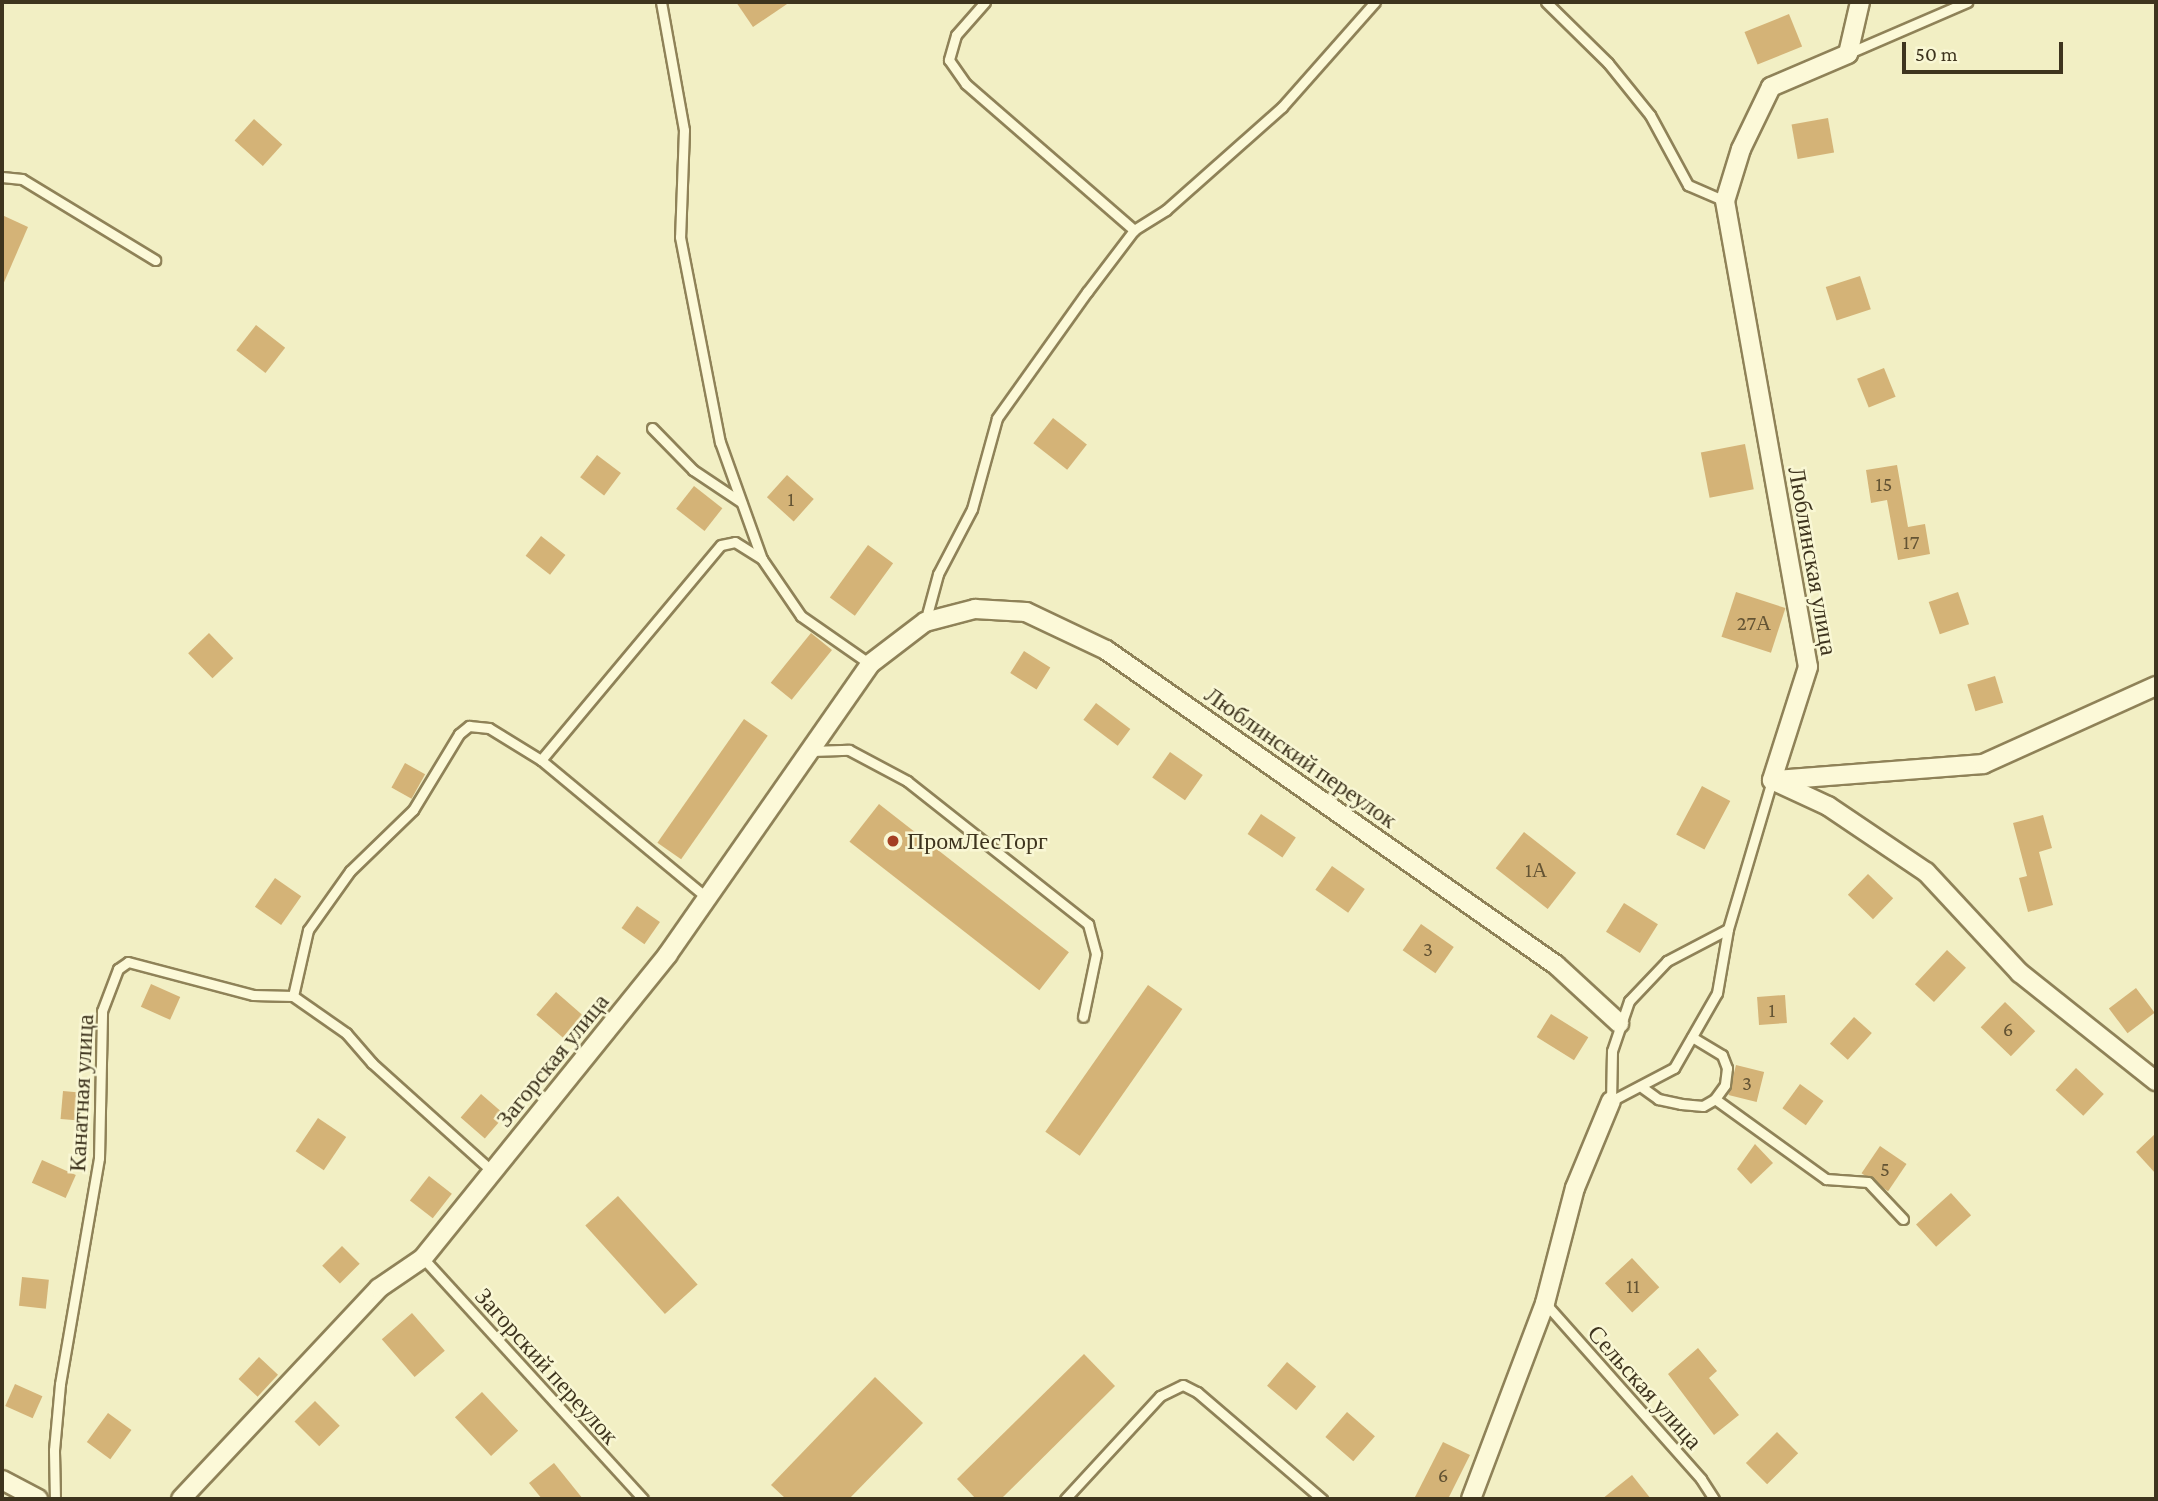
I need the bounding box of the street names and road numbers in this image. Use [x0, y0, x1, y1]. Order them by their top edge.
street label: Люблинская улица [1782, 465, 1844, 657]
street label: Люблинский переулок [1199, 680, 1403, 834]
street label: Загорская улица [489, 987, 615, 1133]
street label: Канатная улица [62, 1013, 100, 1173]
street label: Загорский переулок [469, 1282, 625, 1450]
street label: Сельская улица [1582, 1319, 1708, 1455]

